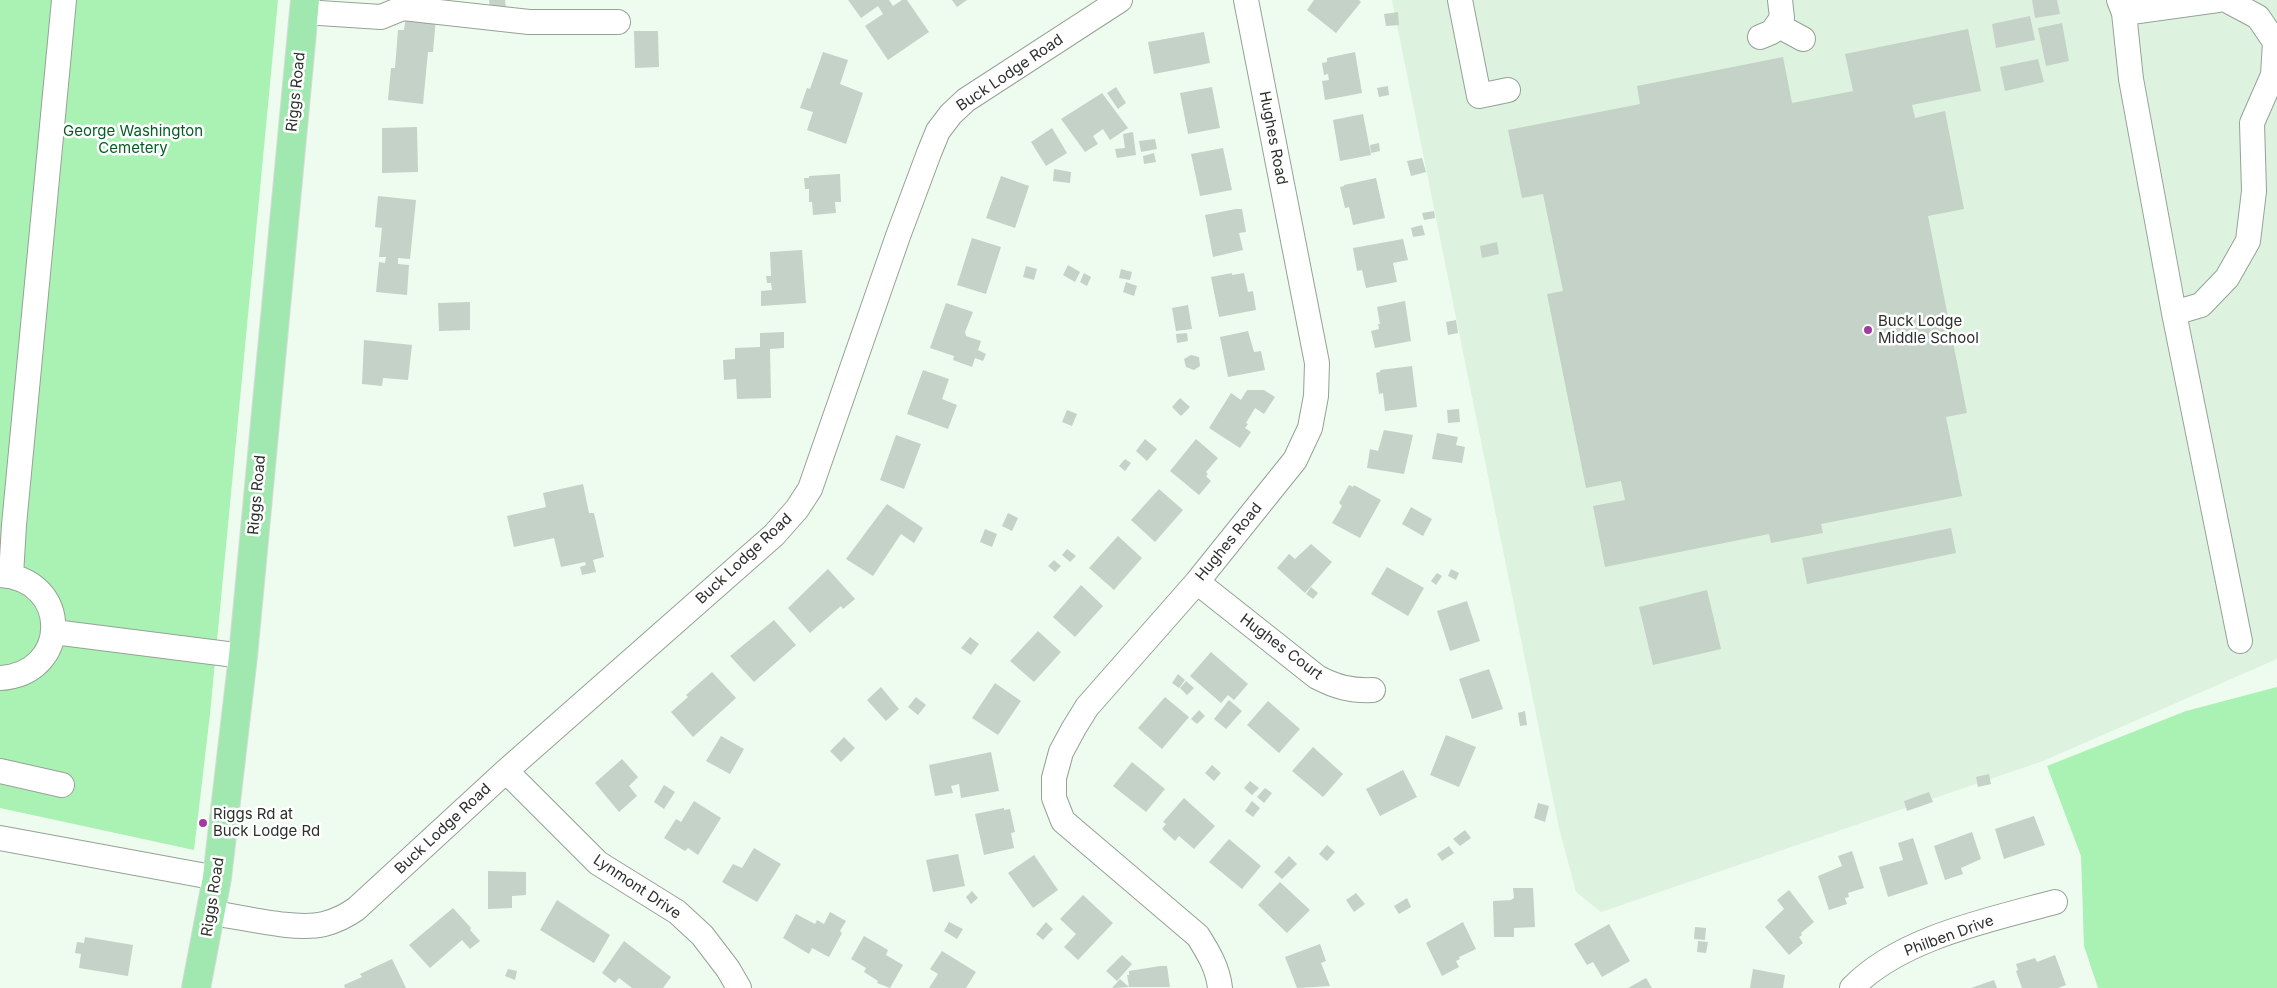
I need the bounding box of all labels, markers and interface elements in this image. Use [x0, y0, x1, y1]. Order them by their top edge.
street label: Buck Lodge Road [953, 31, 1067, 115]
street label: Riggs Road [283, 51, 309, 133]
street label: Hughes Road [1255, 90, 1291, 186]
park label: George Washington Cemetery [63, 122, 203, 157]
place label: Buck Lodge Middle School [1878, 312, 1979, 347]
marker: Buck Lodge Middle School [1862, 324, 1874, 336]
street label: Riggs Road [245, 454, 269, 536]
street label: Hughes Road [1192, 499, 1266, 585]
street label: Buck Lodge Road [692, 510, 796, 608]
street label: Hughes Court [1236, 610, 1326, 684]
street label: Buck Lodge Road [391, 780, 495, 878]
place label: Riggs Rd at Buck Lodge Rd [213, 805, 320, 840]
marker: Riggs Rd at Buck Lodge Rd [197, 817, 209, 829]
street label: Lynmont Drive [590, 851, 684, 923]
street label: Riggs Road [198, 856, 228, 938]
street label: Philben Drive [1902, 911, 1996, 961]

